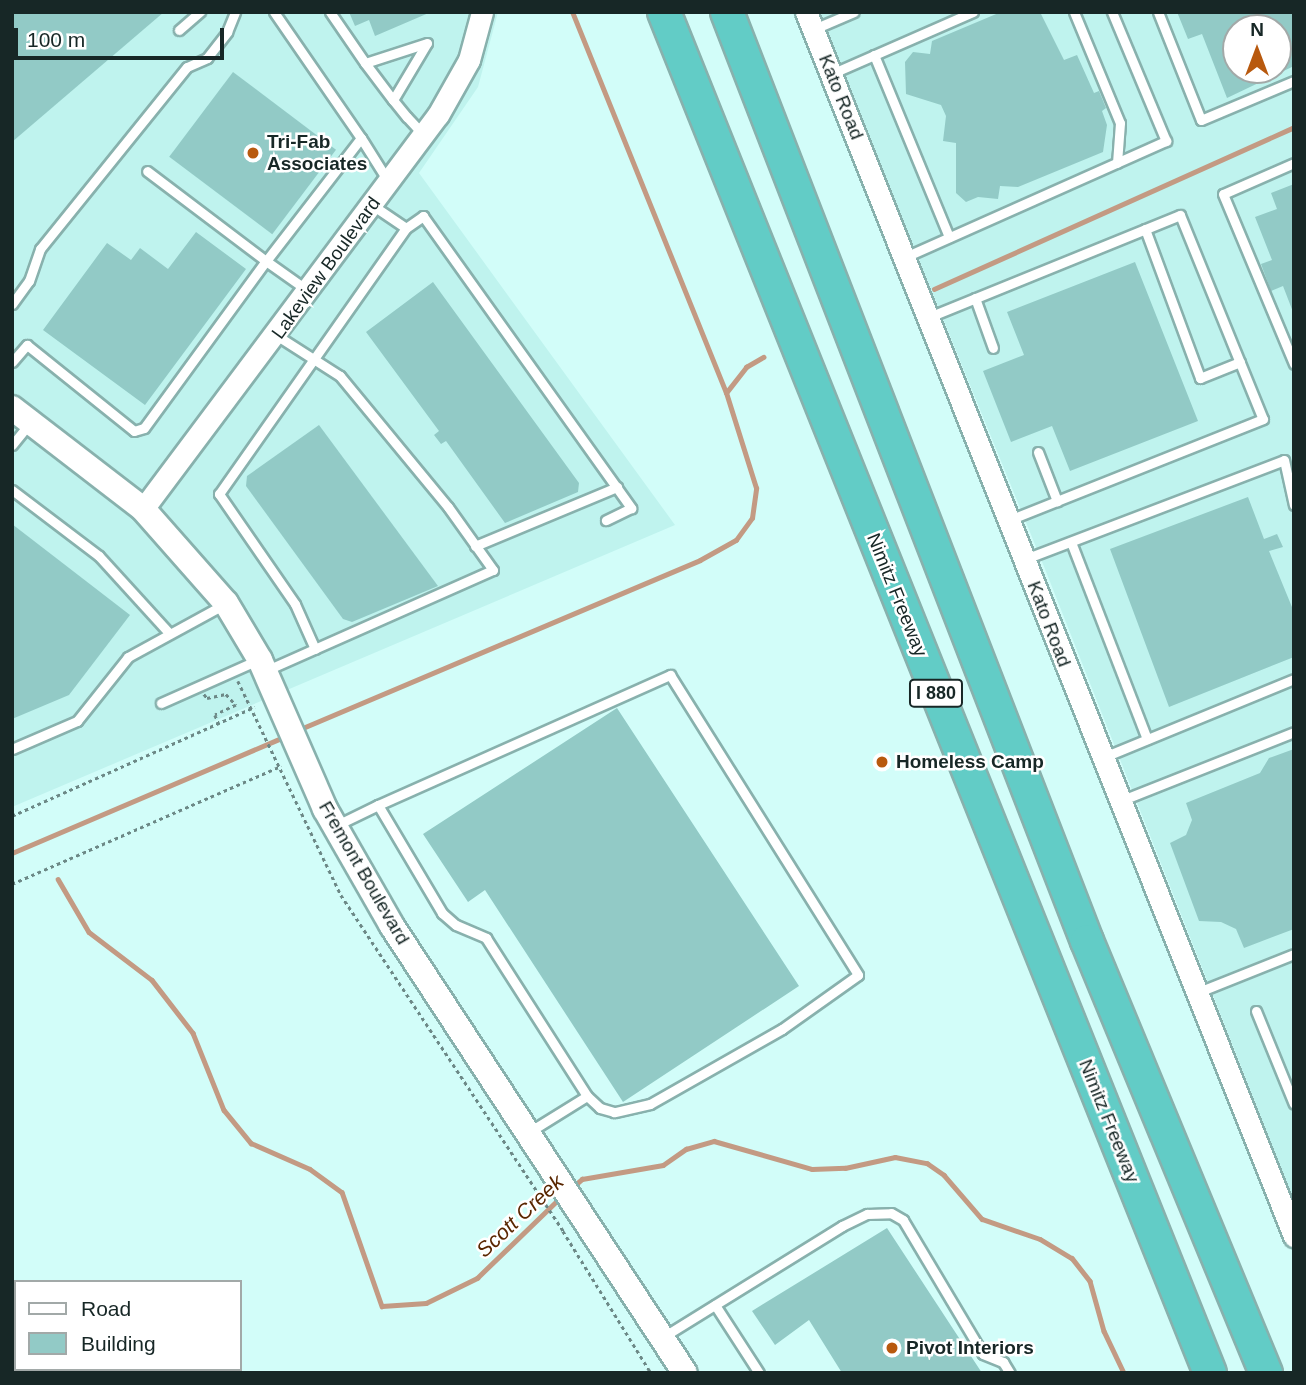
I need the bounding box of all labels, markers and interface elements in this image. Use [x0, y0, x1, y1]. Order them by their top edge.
scale bar [18, 14, 228, 58]
north arrow [1222, 14, 1292, 84]
text: N [1250, 19, 1264, 40]
text: 100 m [27, 28, 85, 51]
street label: Kato Road [814, 51, 868, 143]
place label: Tri-Fab Associates [267, 131, 367, 175]
marker: Tri-Fab Associates [245, 145, 261, 161]
street label: Lakeview Boulevard [267, 193, 385, 343]
street label: Nimitz Freeway [862, 530, 932, 660]
street label: Kato Road [1022, 578, 1076, 670]
road number: I 880 [908, 678, 964, 708]
place label: Homeless Camp [896, 751, 1044, 773]
marker: Homeless Camp [874, 754, 890, 770]
street label: Fremont Boulevard [314, 797, 414, 949]
street label: Nimitz Freeway [1074, 1056, 1144, 1186]
water label: Scott Creek [471, 1169, 569, 1263]
legend [14, 1280, 242, 1371]
text: Road [81, 1297, 131, 1320]
text: Building [81, 1332, 156, 1355]
place label: Pivot Interiors [906, 1337, 1034, 1359]
marker: Pivot Interiors [884, 1340, 900, 1356]

